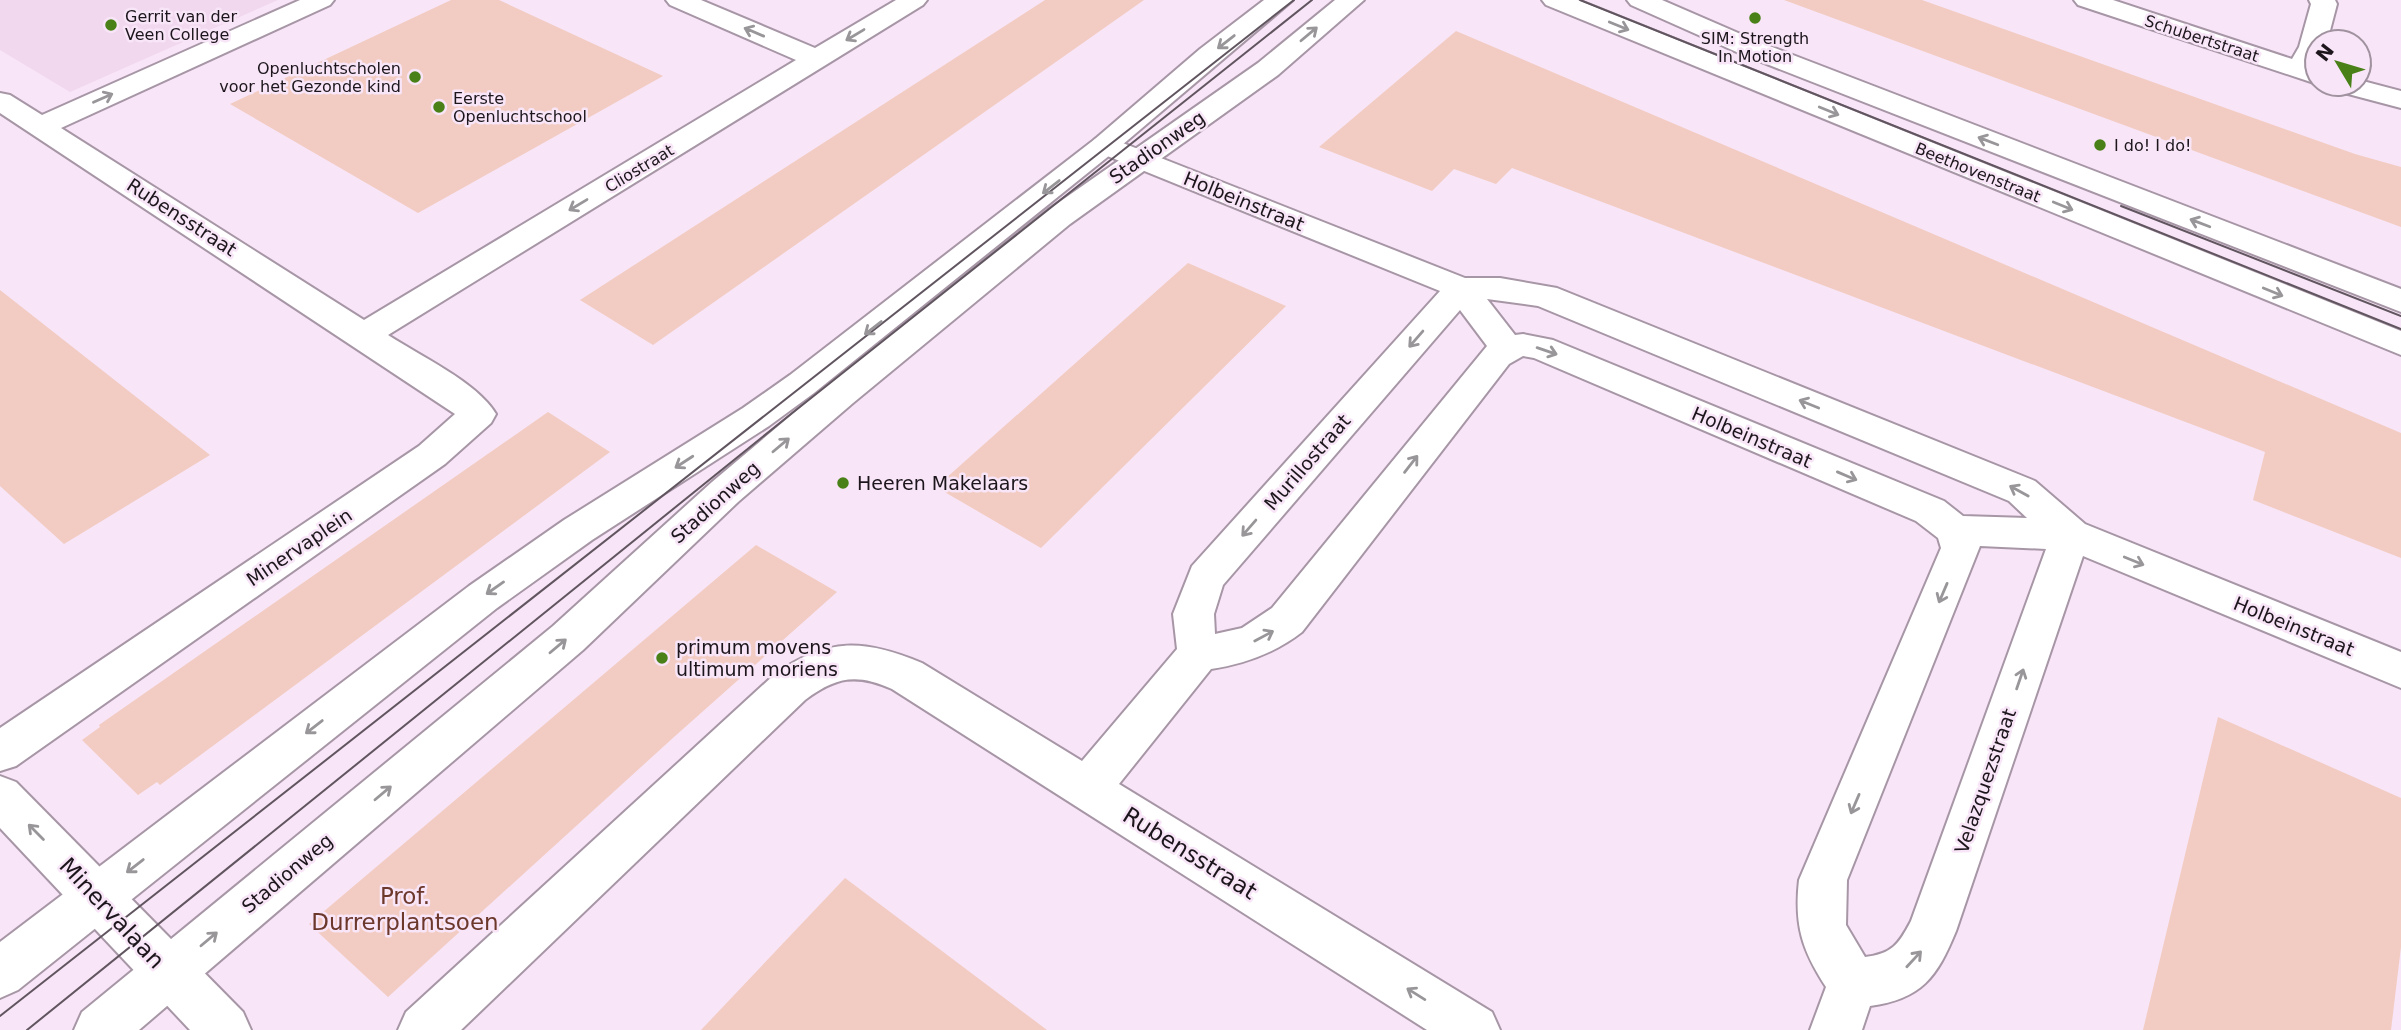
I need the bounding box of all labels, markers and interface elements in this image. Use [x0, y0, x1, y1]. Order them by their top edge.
place label: Gerrit van der Veen College [125, 7, 237, 44]
marker: SIM: Strength In Motion [1747, 10, 1763, 26]
street label: Schubertstraat [2142, 11, 2261, 66]
marker: Gerrit van der Veen College [103, 17, 119, 33]
one-way arrow [1607, 20, 1629, 33]
one-way arrow [744, 25, 765, 38]
one-way arrow [1300, 26, 1318, 42]
north arrow [2303, 28, 2373, 98]
one-way arrow [846, 29, 866, 43]
place label: SIM: Strength In Motion [1701, 29, 1809, 66]
one-way arrow [1218, 34, 1236, 49]
text: N [2311, 39, 2338, 66]
place label: Openluchtscholen voor het Gezonde kind [219, 59, 401, 96]
marker: Openluchtscholen voor het Gezonde kind [407, 69, 423, 85]
place label: Eerste Openluchtschool [453, 89, 587, 126]
one-way arrow [92, 91, 113, 104]
marker: Eerste Openluchtschool [431, 99, 447, 115]
street label: Stadionweg [1105, 106, 1209, 188]
one-way arrow [1818, 106, 1840, 119]
one-way arrow [1978, 133, 2000, 146]
place label: I do! I do! [2114, 136, 2191, 155]
marker: I do! I do! [2092, 137, 2108, 153]
street label: Beethovenstraat [1912, 139, 2043, 206]
street label: Cliostraat [601, 140, 677, 196]
street label: Holbeinstraat [1180, 167, 1308, 235]
street label: Rubensstraat [123, 173, 241, 261]
one-way arrow [1043, 180, 1061, 195]
one-way arrow [568, 198, 588, 212]
one-way arrow [2051, 201, 2073, 214]
one-way arrow [2190, 216, 2212, 229]
one-way arrow [2262, 286, 2284, 299]
one-way arrow [864, 320, 882, 336]
one-way arrow [1408, 330, 1424, 348]
one-way arrow [1535, 346, 1557, 358]
one-way arrow [1799, 396, 1820, 409]
street label: Holbeinstraat [1689, 402, 1815, 472]
street label: Murillostraat [1259, 410, 1355, 514]
one-way arrow [771, 437, 789, 453]
one-way arrow [675, 456, 695, 470]
one-way arrow [1403, 456, 1419, 474]
street label: Stadionweg [666, 457, 764, 547]
one-way arrow [1836, 471, 1857, 484]
place label: Heeren Makelaars [857, 472, 1028, 494]
marker: Heeren Makelaars [835, 475, 851, 491]
one-way arrow [2009, 484, 2030, 497]
street label: Minervaplein [242, 504, 356, 590]
one-way arrow [1241, 519, 1257, 537]
one-way arrow [2123, 555, 2144, 568]
one-way arrow [486, 581, 505, 595]
one-way arrow [1935, 582, 1948, 604]
street label: Holbeinstraat [2230, 592, 2358, 660]
one-way arrow [1253, 629, 1274, 643]
place label: primum movens ultimum moriens [676, 636, 838, 680]
one-way arrow [548, 639, 566, 654]
marker: primum movens ultimum moriens [654, 650, 670, 666]
one-way arrow [2015, 669, 2027, 691]
street label: Velazquezstraat [1950, 706, 2020, 856]
one-way arrow [306, 719, 324, 734]
one-way arrow [374, 785, 392, 801]
one-way arrow [1848, 792, 1861, 814]
street label: Rubensstraat [1118, 802, 1262, 904]
one-way arrow [28, 824, 45, 841]
street label: Stadionweg [237, 829, 337, 917]
street label: Minervalaan [54, 852, 170, 974]
one-way arrow [126, 859, 144, 874]
park label: Prof. Durrerplantsoen [311, 883, 499, 935]
one-way arrow [199, 931, 217, 947]
one-way arrow [1905, 951, 1922, 968]
one-way arrow [1407, 986, 1427, 1000]

